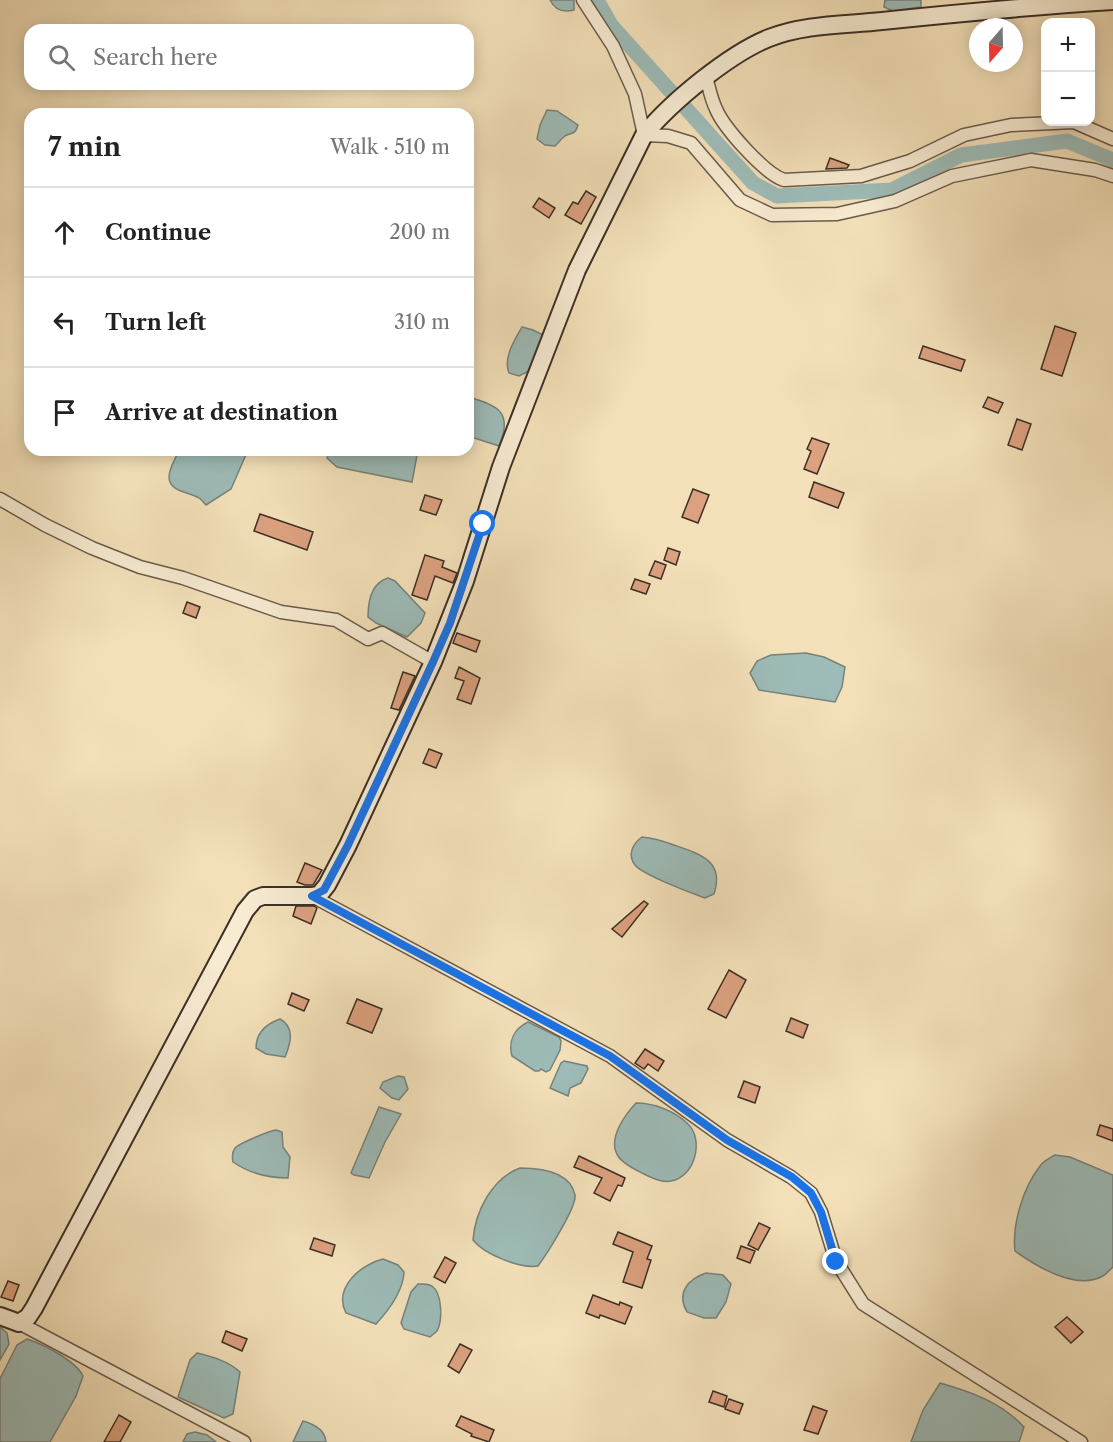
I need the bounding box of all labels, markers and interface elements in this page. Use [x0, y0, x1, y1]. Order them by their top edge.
north arrow [969, 18, 1023, 72]
map controls [1041, 18, 1095, 126]
button: + [1041, 18, 1095, 72]
search box [24, 24, 474, 90]
icon: search [45, 41, 78, 74]
text: Search here [93, 44, 218, 71]
button: − [1041, 72, 1095, 126]
text: 7 min [48, 131, 121, 163]
text: Walk · 510 m [330, 135, 450, 159]
icon: ahead [48, 216, 81, 249]
text: Continue [105, 219, 211, 246]
text: 200 m [389, 220, 450, 244]
icon: left [48, 306, 81, 339]
text: Turn left [105, 309, 206, 336]
text: 310 m [394, 310, 450, 334]
icon: arrive [48, 396, 81, 429]
text: Arrive at destination [105, 399, 338, 426]
route start [469, 510, 495, 536]
route end [822, 1248, 848, 1274]

